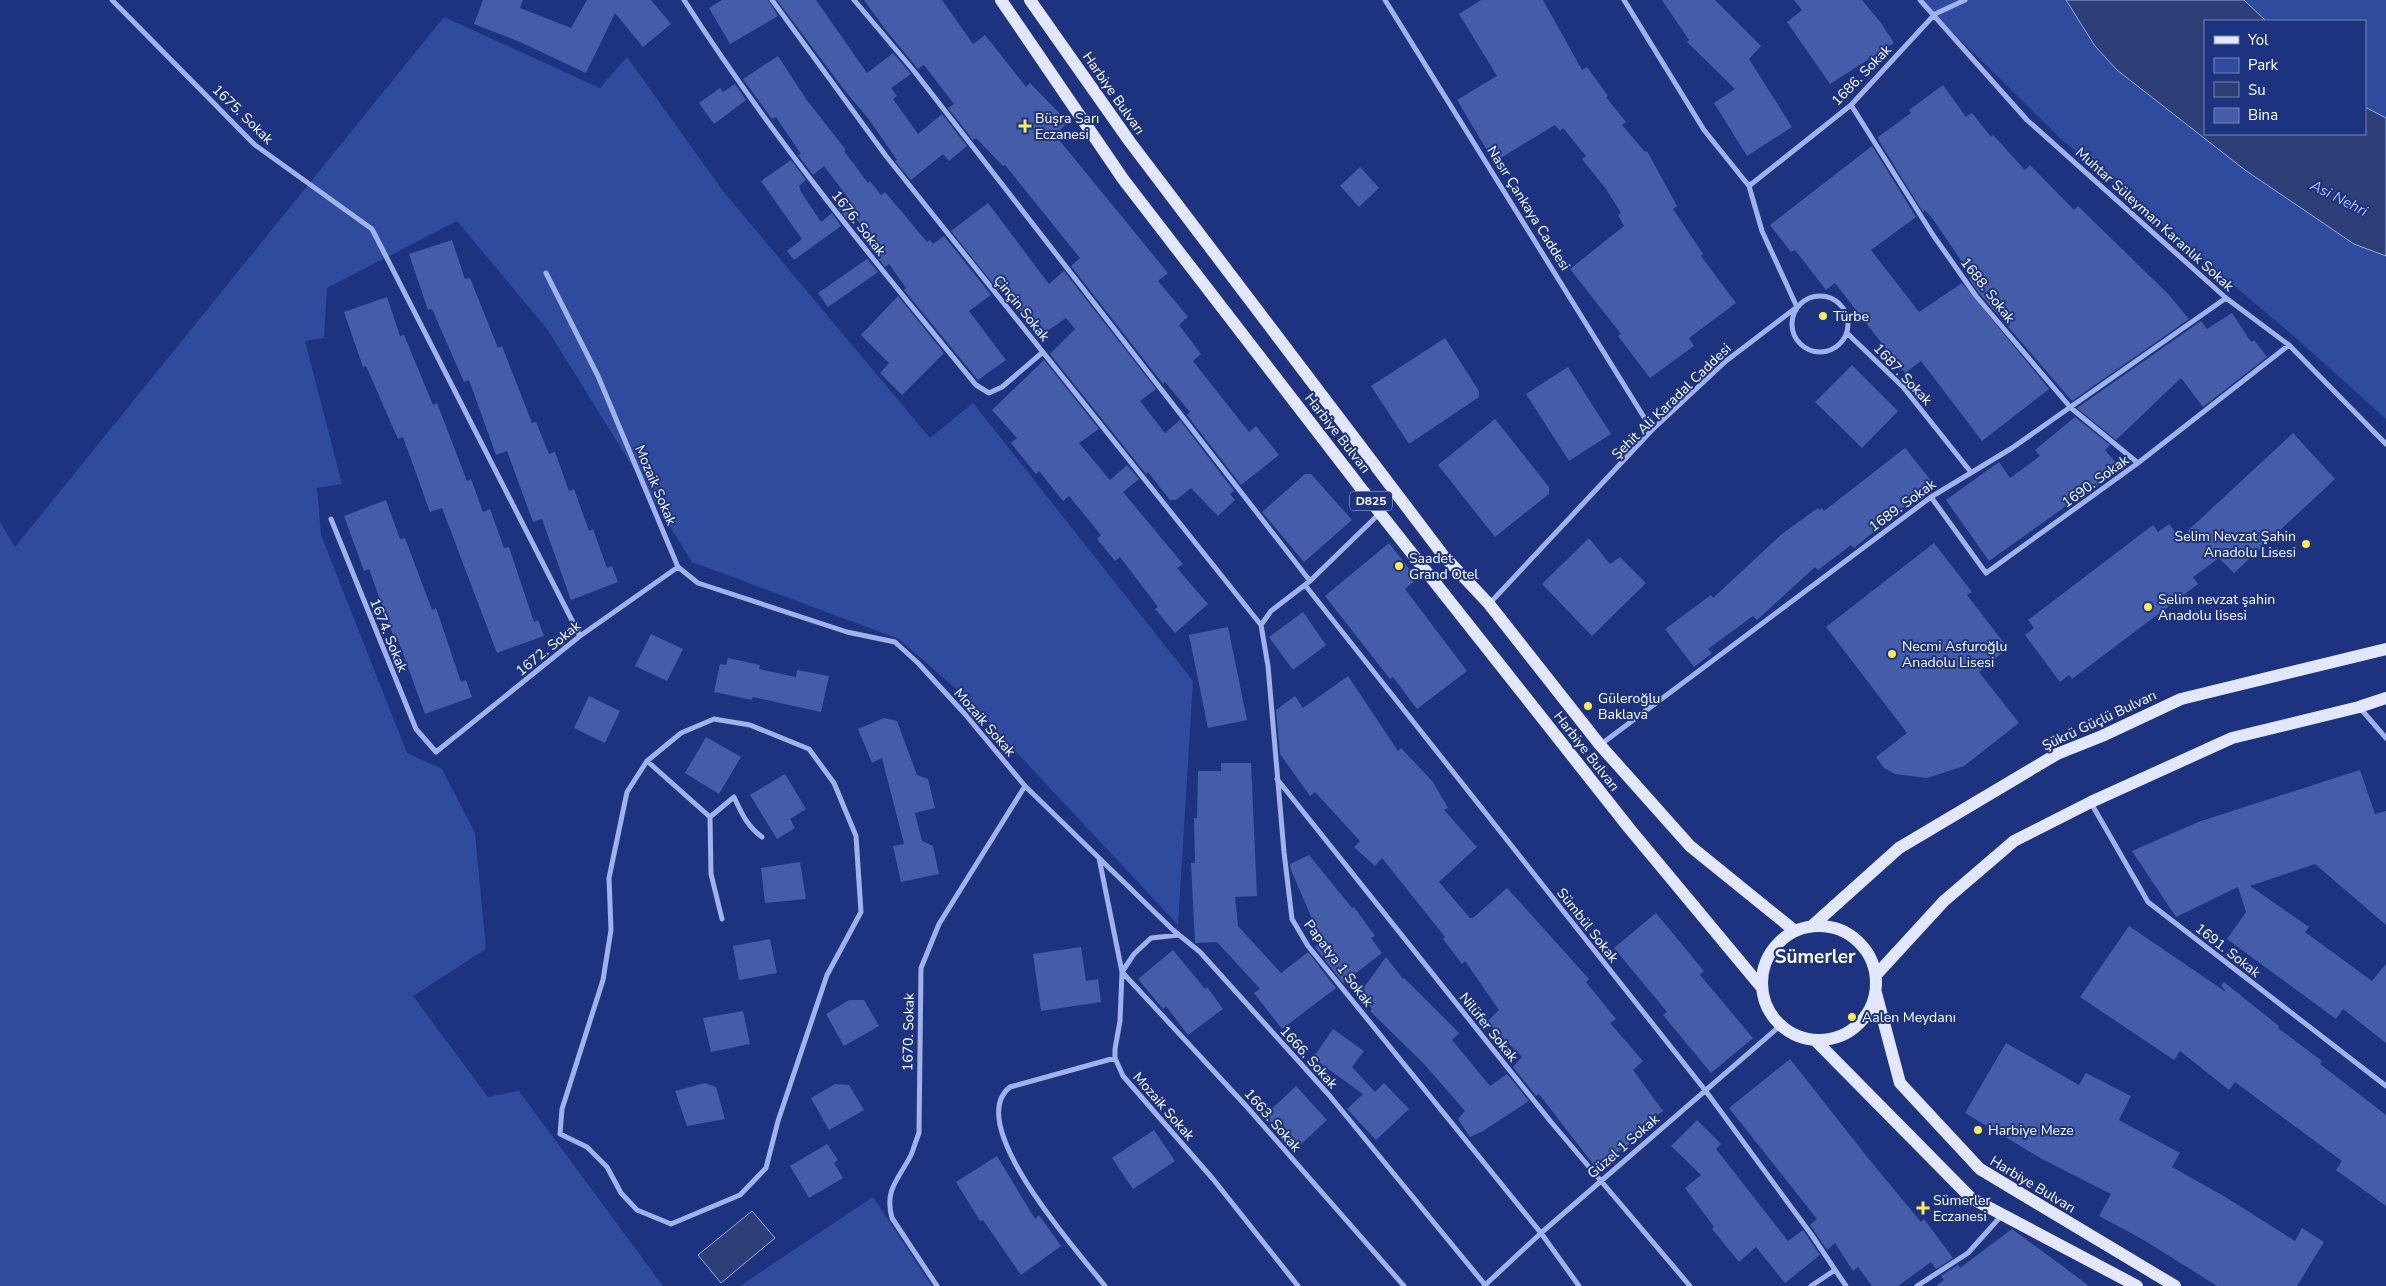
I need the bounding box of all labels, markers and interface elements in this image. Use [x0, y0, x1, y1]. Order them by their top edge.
legend [2204, 20, 2366, 135]
text: Yol [2247, 30, 2269, 50]
street label: 1686. Sokak [1827, 40, 1896, 110]
street label: Harbiye Bulvarı [1078, 48, 1149, 138]
text: Park [2248, 55, 2278, 75]
street label: 1675. Sokak [208, 80, 278, 149]
text: Su [2248, 80, 2266, 100]
text: Bina [2248, 105, 2278, 125]
place label: Büşra Sarı Eczanesi [1035, 109, 1099, 144]
marker: Büşra Sarı Eczanesi [1019, 120, 1031, 132]
street label: Nasır Çankaya Caddesi [1482, 142, 1575, 274]
street label: Muhtar Süleyman Karanlık Sokak [2071, 143, 2239, 296]
water label: Asi Nehri [2306, 175, 2372, 221]
street label: 1676. Sokak [827, 187, 891, 261]
street label: 1688. Sokak [1956, 254, 2020, 328]
street label: Çinçin Sokak [989, 271, 1055, 346]
place label: Türbe [1833, 307, 1869, 326]
marker: Türbe [1817, 310, 1829, 322]
street label: Şehit Ali Karadal Caddesi [1607, 339, 1735, 463]
street label: 1687. Sokak [1869, 339, 1937, 410]
street label: Harbiye Bulvarı [1300, 389, 1375, 477]
street label: Mozaik Sokak [630, 442, 681, 529]
street label: 1690. Sokak [2058, 450, 2133, 512]
street label: 1689. Sokak [1865, 474, 1940, 536]
road number: D825 [1350, 492, 1392, 511]
place label: Selim Nevzat Şahin Anadolu Lisesi [2175, 527, 2296, 562]
marker: Selim Nevzat Şahin Anadolu Lisesi [2300, 538, 2312, 550]
place label: Saadet Grand Otel [1409, 549, 1479, 584]
marker: Saadet Grand Otel [1393, 560, 1405, 572]
place label: Selim nevzat şahin Anadolu lisesi [2158, 590, 2275, 625]
street label: 1674. Sokak [365, 595, 412, 676]
marker: Selim nevzat şahin Anadolu lisesi [2142, 601, 2154, 613]
street label: 1672. Sokak [512, 616, 585, 680]
place label: Necmi Asfuroğlu Anadolu Lisesi [1902, 637, 2007, 672]
marker: Necmi Asfuroğlu Anadolu Lisesi [1886, 648, 1898, 660]
street label: Mozaik Sokak [950, 684, 1020, 761]
street label: Şükrü Güçlü Bulvarı [2039, 686, 2159, 755]
place label: Güleroğlu Baklava [1598, 689, 1660, 724]
marker: Güleroğlu Baklava [1582, 700, 1594, 712]
street label: Harbiye Bulvarı [1549, 707, 1624, 795]
street label: Sümbül Sokak [1552, 884, 1623, 967]
street label: Papatya 1 Sokak [1300, 916, 1378, 1011]
street label: 1691. Sokak [2191, 919, 2265, 983]
district label: Sümerler [1774, 944, 1856, 970]
street label: Nilüfer Sokak [1455, 989, 1523, 1067]
street label: 1670. Sokak [898, 992, 919, 1071]
place label: Aalen Meydanı [1862, 1008, 1956, 1027]
marker: Aalen Meydanı [1846, 1011, 1858, 1023]
street label: 1666. Sokak [1275, 1022, 1342, 1093]
street label: Mozaik Sokak [1129, 1068, 1199, 1145]
street label: 1663. Sokak [1240, 1085, 1306, 1157]
street label: Güzel 1 Sokak [1583, 1109, 1664, 1183]
place label: Harbiye Meze [1988, 1121, 2074, 1140]
marker: Harbiye Meze [1972, 1124, 1984, 1136]
street label: Harbiye Bulvarı [1986, 1151, 2079, 1217]
place label: Sümerler Eczanesi [1933, 1191, 1990, 1226]
marker: Sümerler Eczanesi [1917, 1202, 1929, 1214]

